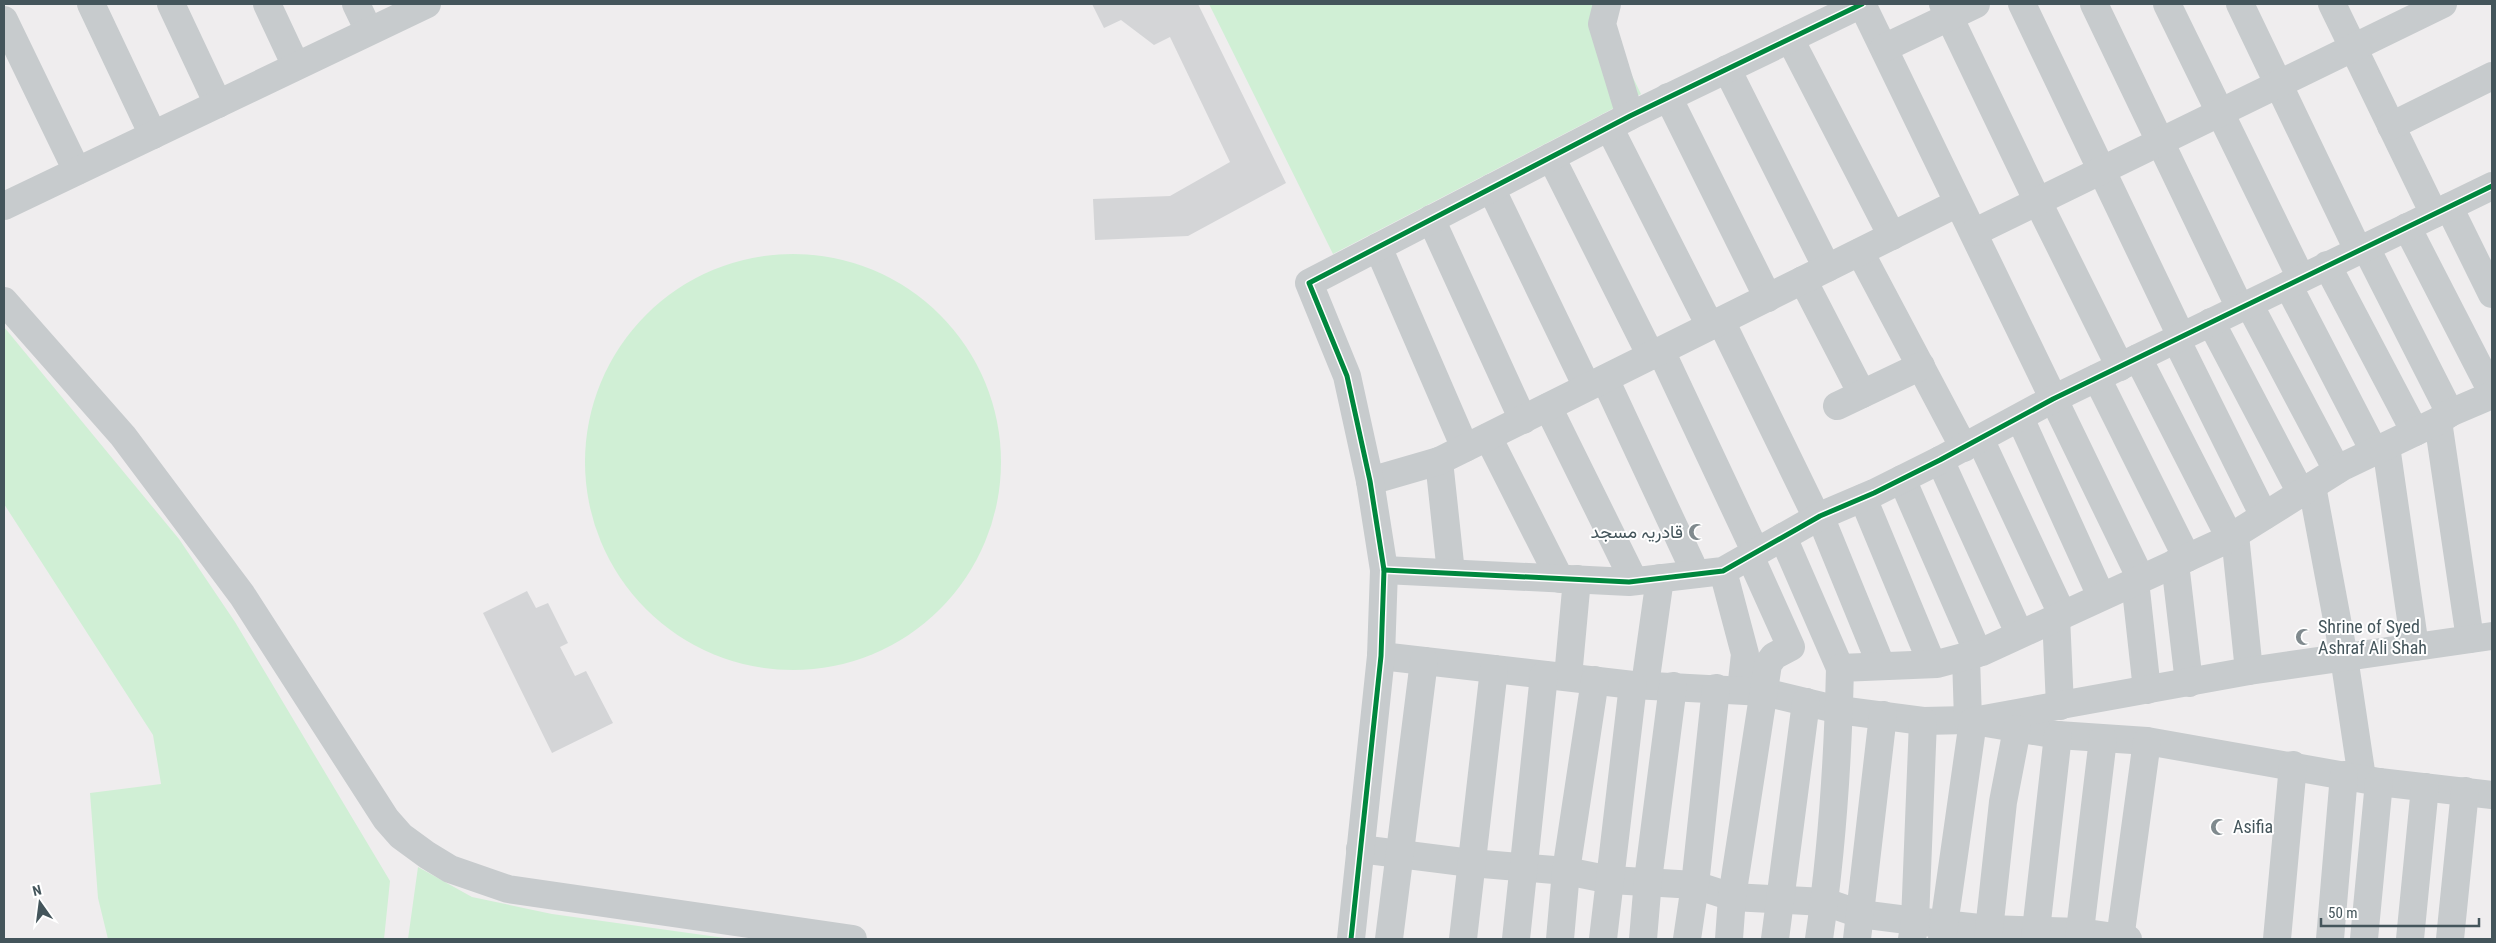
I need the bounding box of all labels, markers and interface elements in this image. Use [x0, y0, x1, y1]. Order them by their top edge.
place label: قادریہ مسجد [1591, 521, 1683, 543]
mosque icon: قادریہ مسجد [1687, 522, 1707, 542]
place label: Shrine of Syed Ashraf Ali Shah [2318, 616, 2427, 658]
mosque icon: Shrine of Syed Ashraf Ali Shah [2294, 627, 2314, 647]
place label: Asifia [2233, 816, 2273, 837]
mosque icon: Asifia [2209, 817, 2229, 837]
north arrow [15, 878, 65, 928]
text: N [31, 882, 43, 899]
scale bar [2321, 896, 2478, 928]
text: 50 m [2328, 904, 2358, 922]

